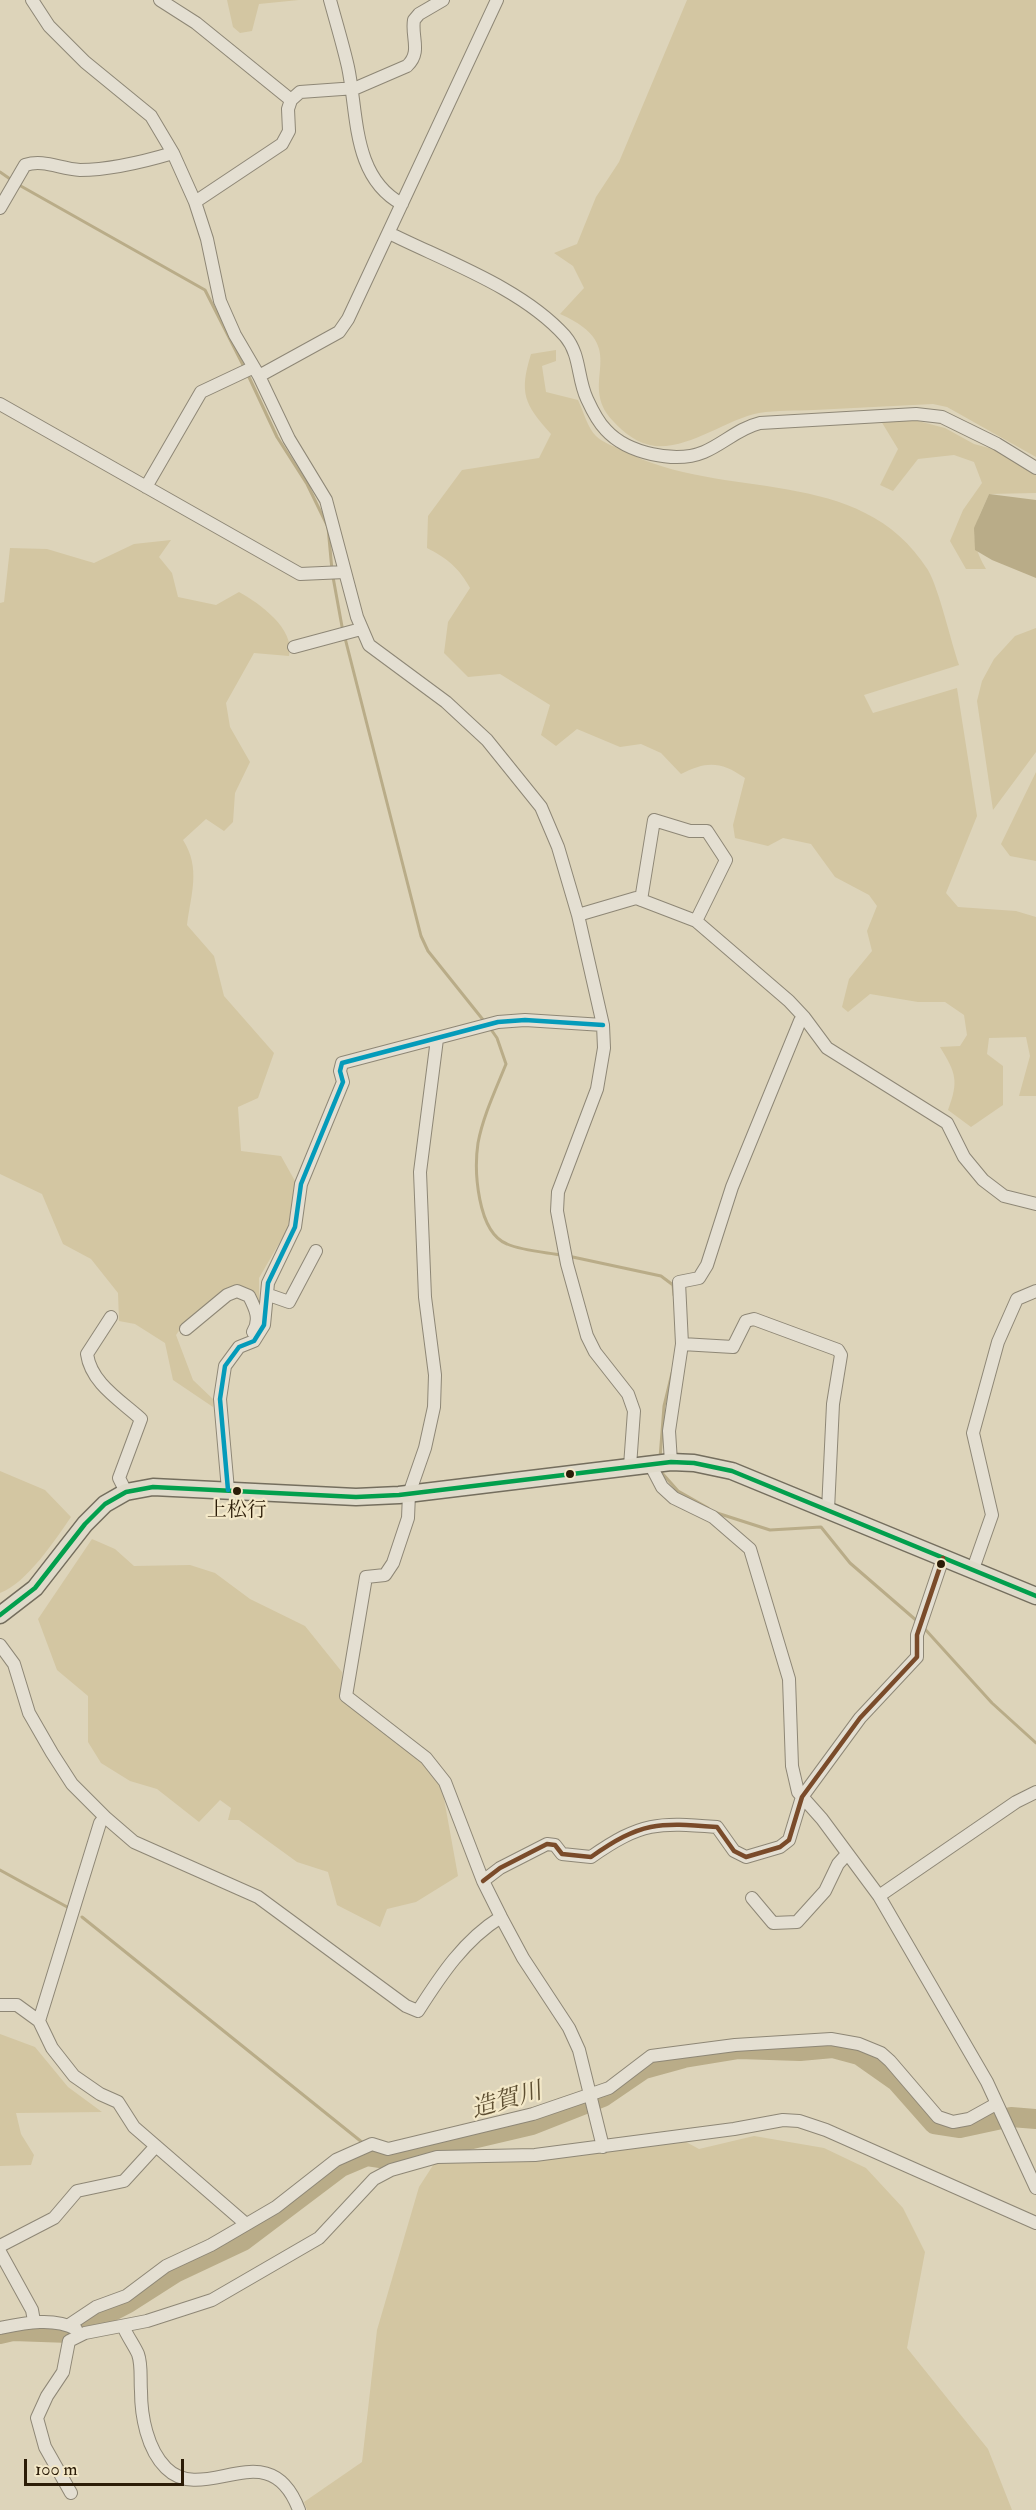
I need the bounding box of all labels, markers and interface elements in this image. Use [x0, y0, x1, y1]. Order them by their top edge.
unlabelled marker [564, 1468, 576, 1480]
marker: 上松行 [231, 1485, 243, 1497]
place label: 上松行 [207, 1500, 267, 1524]
unlabelled marker [935, 1558, 947, 1570]
water label: 造賀川 [468, 2078, 546, 2126]
scale bar [27, 2447, 188, 2485]
text: 100 m [35, 2458, 78, 2481]

